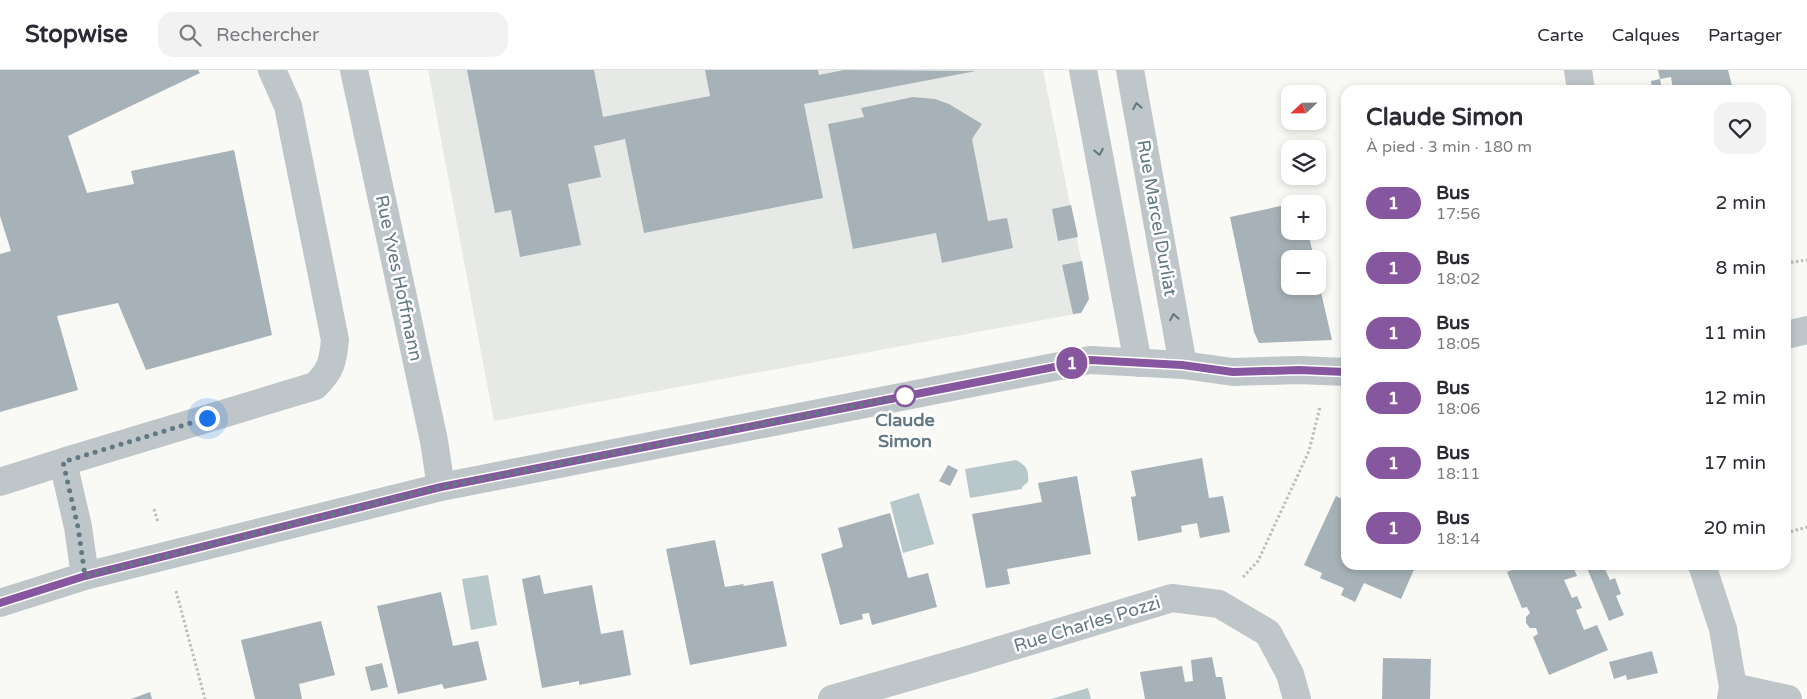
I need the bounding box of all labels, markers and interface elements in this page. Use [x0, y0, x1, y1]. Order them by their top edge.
search box [158, 12, 508, 57]
text: Stopwise [25, 20, 128, 49]
icon: search [176, 21, 204, 49]
text: Rechercher [216, 24, 319, 46]
text: Carte [1537, 24, 1584, 46]
text: Calques [1612, 24, 1680, 46]
text: Partager [1708, 24, 1782, 46]
north arrow [1281, 85, 1326, 130]
map controls [1281, 85, 1326, 295]
one-way arrow [1132, 101, 1142, 110]
button: heart [1714, 102, 1766, 154]
text: Claude Simon [1366, 103, 1523, 132]
text: À pied · 3 min · 180 m [1366, 137, 1532, 157]
street label: Rue Marcel Durliat [1132, 138, 1182, 298]
button: layers [1281, 140, 1326, 185]
one-way arrow [1093, 148, 1103, 157]
text: Bus [1436, 182, 1470, 204]
text: 1 [1388, 192, 1399, 214]
text: 2 min [1715, 192, 1766, 214]
street label: Rue Yves Hoffmann [371, 193, 427, 363]
button: + [1281, 195, 1326, 240]
text: 17:56 [1436, 204, 1480, 224]
text: Bus [1436, 247, 1470, 269]
button: − [1281, 250, 1326, 295]
text: 1 [1388, 257, 1399, 279]
text: 8 min [1715, 257, 1766, 279]
text: 18:02 [1436, 269, 1480, 289]
text: Bus [1436, 312, 1470, 334]
one-way arrow [1170, 313, 1180, 322]
text: 1 [1388, 322, 1399, 344]
text: 11 min [1703, 322, 1766, 344]
text: 18:05 [1436, 334, 1480, 354]
line badge: 1 [1056, 347, 1088, 379]
text: 1 [1066, 352, 1078, 374]
text: Bus [1436, 377, 1470, 399]
marker: Claude Simon [894, 385, 916, 407]
text: 1 [1388, 387, 1399, 409]
text: 12 min [1703, 387, 1766, 409]
text: 18:06 [1436, 399, 1480, 419]
your location [195, 406, 220, 431]
place label: Claude Simon [875, 409, 935, 452]
text: Bus [1436, 442, 1470, 464]
text: 1 [1388, 452, 1399, 474]
text: 17 min [1703, 452, 1766, 474]
text: 18:11 [1436, 464, 1480, 484]
text: Bus [1436, 507, 1470, 529]
text: 1 [1388, 517, 1399, 539]
text: 20 min [1703, 517, 1766, 539]
text: 18:14 [1436, 529, 1480, 549]
street label: Rue Charles Pozzi [1011, 591, 1163, 657]

